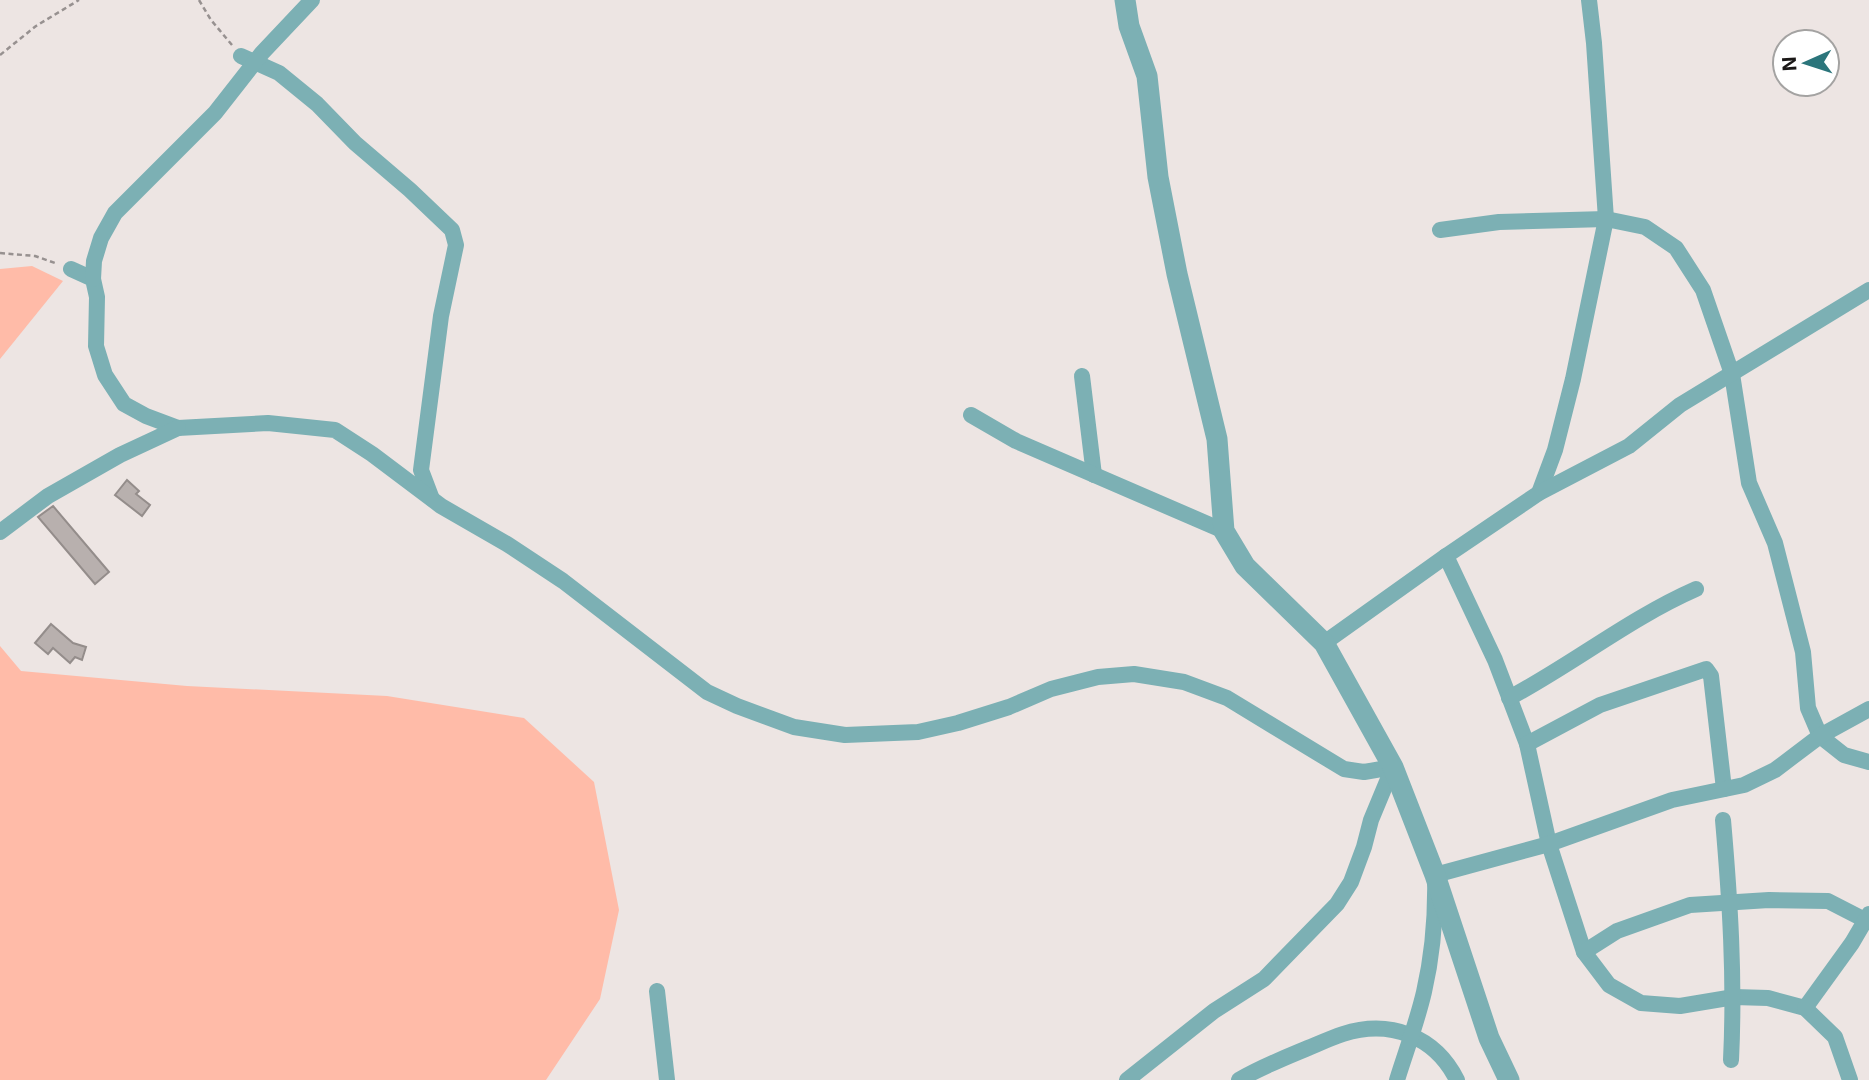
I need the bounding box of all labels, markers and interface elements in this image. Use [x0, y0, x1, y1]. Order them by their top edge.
north arrow [1771, 28, 1841, 98]
text: N [1778, 56, 1801, 72]

